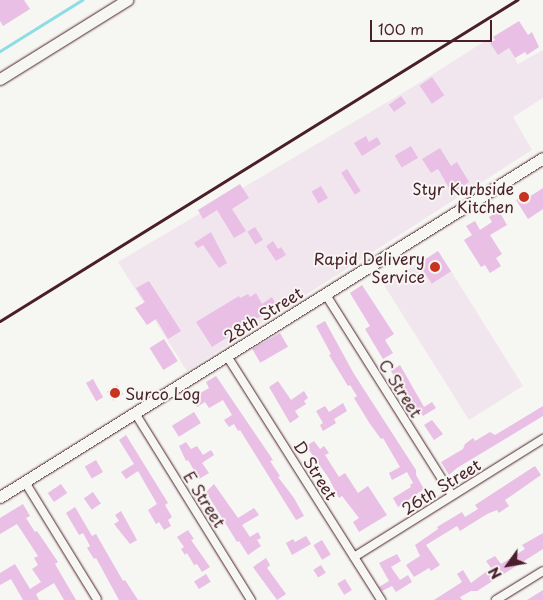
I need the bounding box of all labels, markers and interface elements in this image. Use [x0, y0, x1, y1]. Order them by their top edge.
scale bar [373, 10, 496, 42]
text: 100 m [378, 17, 424, 40]
place label: Styr Kurbside Kitchen [411, 178, 514, 216]
marker: Styr Kurbside Kitchen [518, 191, 530, 203]
place label: Rapid Delivery Service [312, 248, 425, 286]
marker: Rapid Delivery Service [429, 261, 441, 273]
street label: 28th Street [220, 282, 306, 346]
street label: C Street [376, 355, 426, 421]
place label: Surco Log [125, 383, 201, 403]
marker: Surco Log [109, 387, 121, 399]
street label: D Street [290, 437, 342, 503]
street label: 26th Street [398, 454, 484, 518]
street label: E Street [180, 467, 230, 531]
north arrow [483, 540, 533, 590]
text: N [483, 563, 507, 583]

